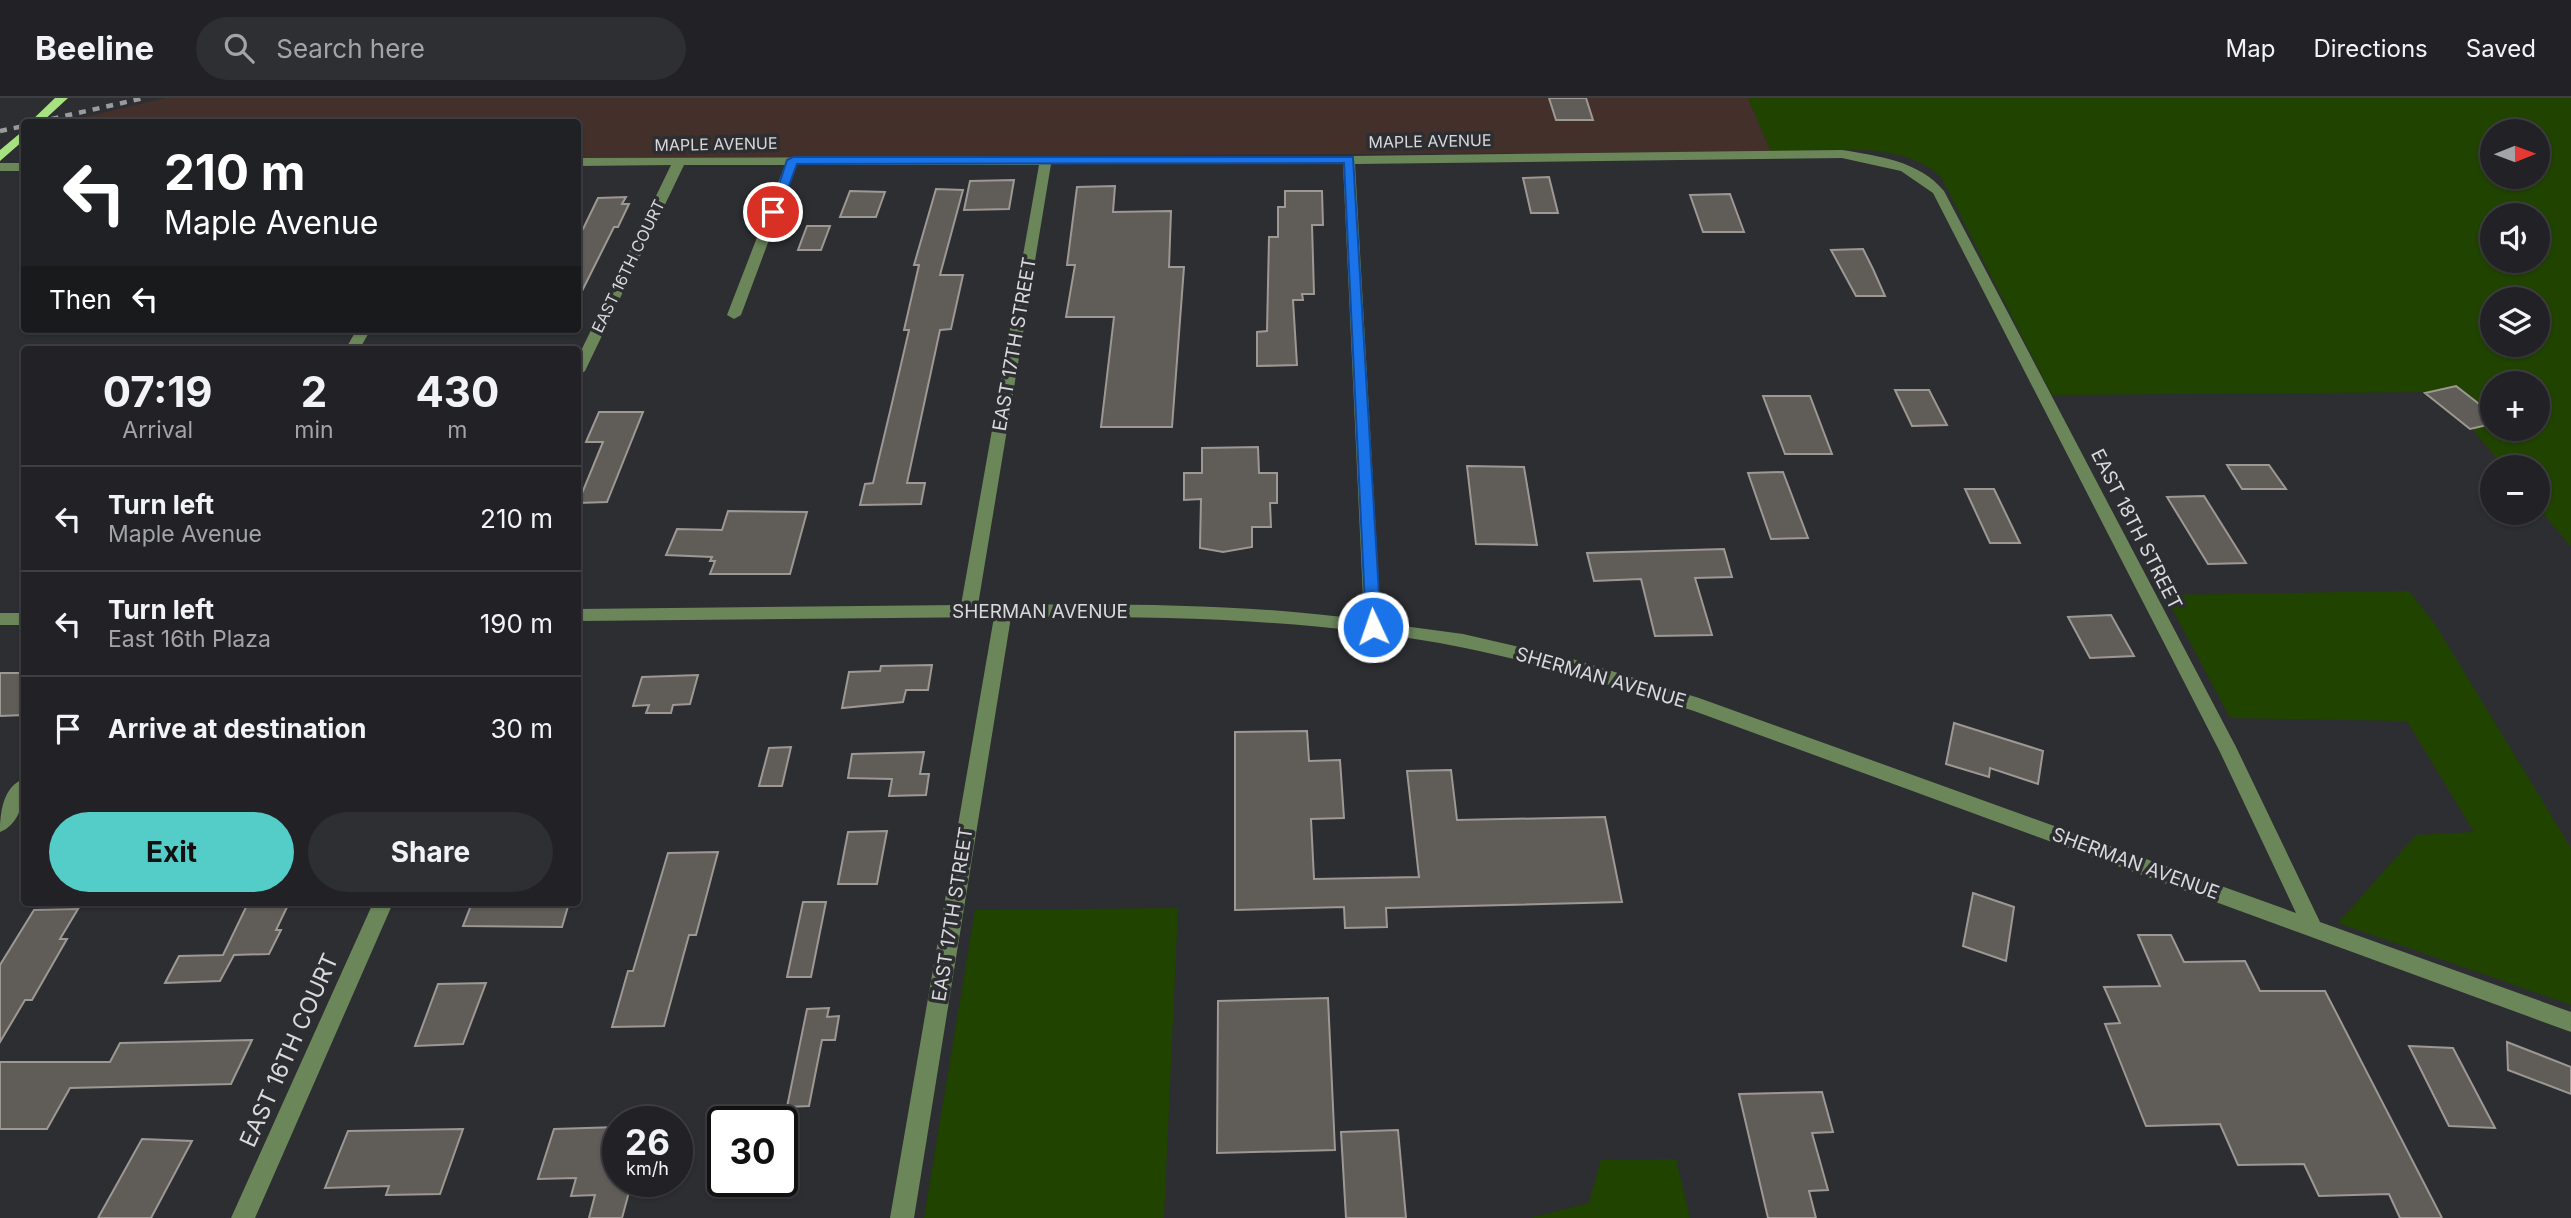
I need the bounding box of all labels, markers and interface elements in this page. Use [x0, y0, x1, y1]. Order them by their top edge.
search box [196, 17, 686, 80]
text: Beeline [35, 28, 154, 68]
icon: search [220, 29, 258, 67]
text: Search here [276, 33, 425, 64]
text: Map [2226, 34, 2275, 63]
text: Directions [2313, 34, 2428, 63]
text: Saved [2466, 34, 2536, 63]
north arrow [2480, 119, 2550, 189]
map controls [2480, 119, 2550, 525]
street label: MAPLE AVENUE [1368, 130, 1492, 152]
street label: MAPLE AVENUE [654, 133, 778, 155]
text: 210 m [164, 143, 305, 202]
icon: left [49, 147, 140, 238]
pin [743, 182, 803, 242]
icon: arrive [754, 193, 792, 231]
street label: EAST 16TH COURT [587, 196, 669, 336]
text: Maple Avenue [164, 203, 378, 242]
button: sound [2480, 203, 2550, 273]
street label: EAST 17TH STREET [988, 255, 1041, 433]
icon: left [126, 280, 164, 318]
text: Then [49, 284, 112, 315]
button: layers [2480, 287, 2550, 357]
text: 07:19 [103, 366, 213, 417]
text: 2 [301, 366, 327, 417]
text: 430 [415, 366, 499, 417]
button: + [2480, 371, 2550, 441]
text: Arrival [122, 416, 193, 444]
text: min [294, 416, 334, 444]
text: m [447, 416, 467, 444]
street label: EAST 18TH STREET [2086, 445, 2187, 613]
button: − [2480, 455, 2550, 525]
text: Turn left [108, 489, 214, 520]
icon: left [49, 500, 87, 538]
text: 210 m [480, 503, 553, 534]
text: Maple Avenue [108, 520, 262, 548]
position arrow [1336, 590, 1410, 664]
text: Turn left [108, 594, 214, 625]
street label: SHERMAN AVENUE [952, 600, 1128, 623]
icon: left [49, 605, 87, 643]
text: 190 m [480, 608, 553, 639]
text: East 16th Plaza [108, 625, 271, 653]
street label: SHERMAN AVENUE [1513, 642, 1689, 713]
icon: arrive [49, 710, 87, 748]
text: Arrive at destination [108, 713, 367, 744]
text: 30 m [490, 713, 553, 744]
button: Exit [49, 812, 294, 892]
button: Share [308, 812, 553, 892]
street label: SHERMAN AVENUE [2049, 823, 2223, 904]
street label: EAST 17TH STREET [927, 825, 978, 1003]
street label: EAST 16TH COURT [234, 949, 344, 1151]
speed limit sign: 30 [707, 1106, 798, 1197]
text: 26 [625, 1121, 670, 1163]
text: km/h [626, 1158, 669, 1179]

